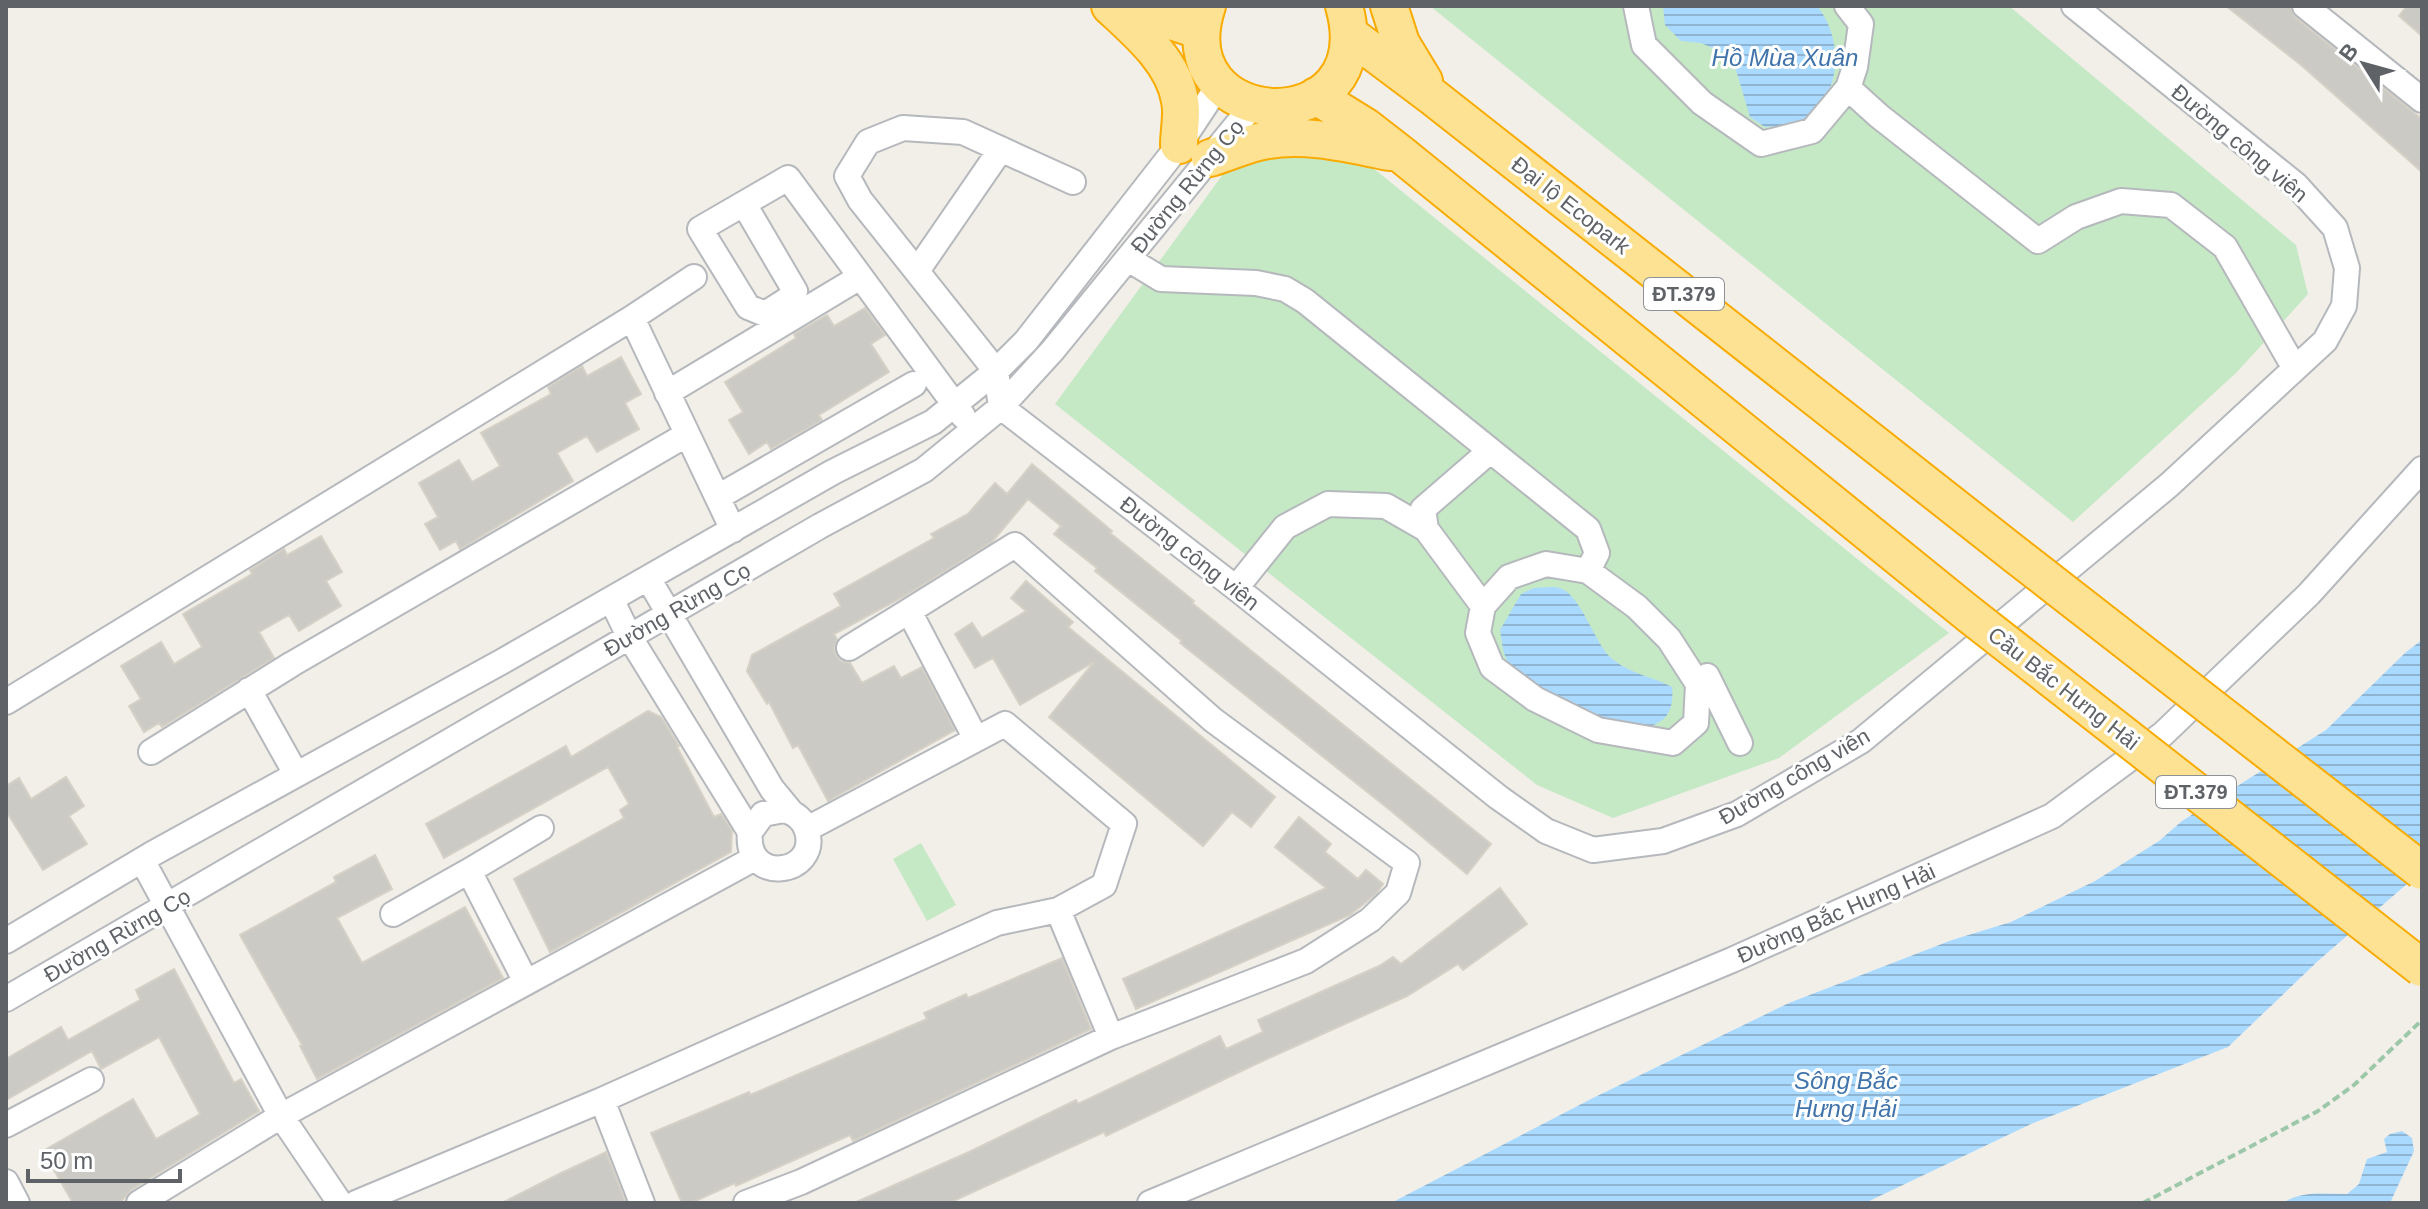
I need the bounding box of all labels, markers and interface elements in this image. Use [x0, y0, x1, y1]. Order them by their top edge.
north arrow [2324, 24, 2404, 104]
text: B [2334, 38, 2363, 66]
water label: Hồ Mùa Xuân [1712, 44, 1858, 71]
street label: Đường công viên [2167, 79, 2313, 208]
street label: Đường Rừng Cọ [1126, 114, 1249, 258]
street label: Đại lộ Ecopark [1507, 152, 1636, 260]
road number: ĐT.379 [1644, 278, 1724, 310]
street label: Đường công viên [1115, 491, 1264, 616]
street label: Đường Rừng Cọ [600, 557, 755, 661]
street label: Cầu Bắc Hưng Hải [1983, 622, 2144, 755]
street label: Đường công viên [1714, 723, 1874, 830]
road number: ĐT.379 [2156, 776, 2236, 808]
street label: Đường Bắc Hưng Hải [1733, 859, 1939, 968]
street label: Đường Rừng Cọ [40, 883, 195, 987]
water label: Sông Bắc Hưng Hải [1794, 1067, 1898, 1122]
scale bar [28, 1133, 180, 1183]
text: 50 m [40, 1147, 93, 1174]

